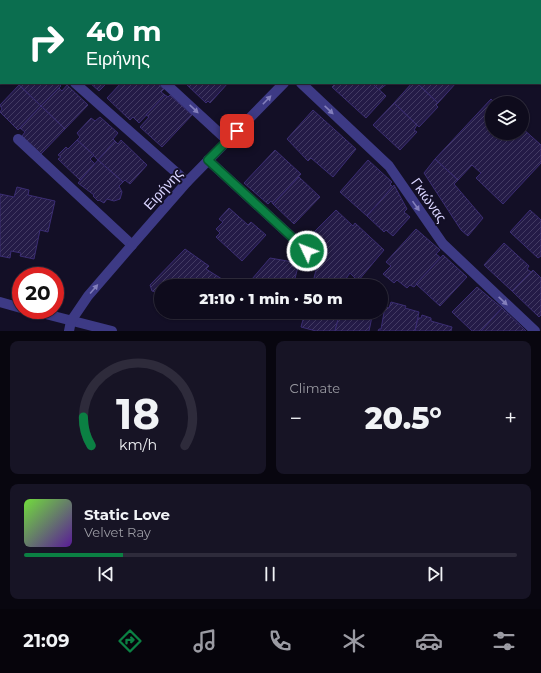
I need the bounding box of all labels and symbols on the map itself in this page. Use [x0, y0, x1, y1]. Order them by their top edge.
one-way arrow [262, 95, 272, 105]
one-way arrow [189, 105, 199, 114]
one-way arrow [324, 105, 334, 115]
pin [220, 114, 254, 148]
street label: Ειρήνης [140, 164, 186, 214]
street label: Γκιώνας [407, 174, 451, 226]
one-way arrow [412, 200, 420, 211]
position arrow [286, 230, 328, 272]
speed limit sign: 20 [12, 267, 64, 319]
one-way arrow [89, 284, 99, 294]
one-way arrow [498, 296, 508, 306]

